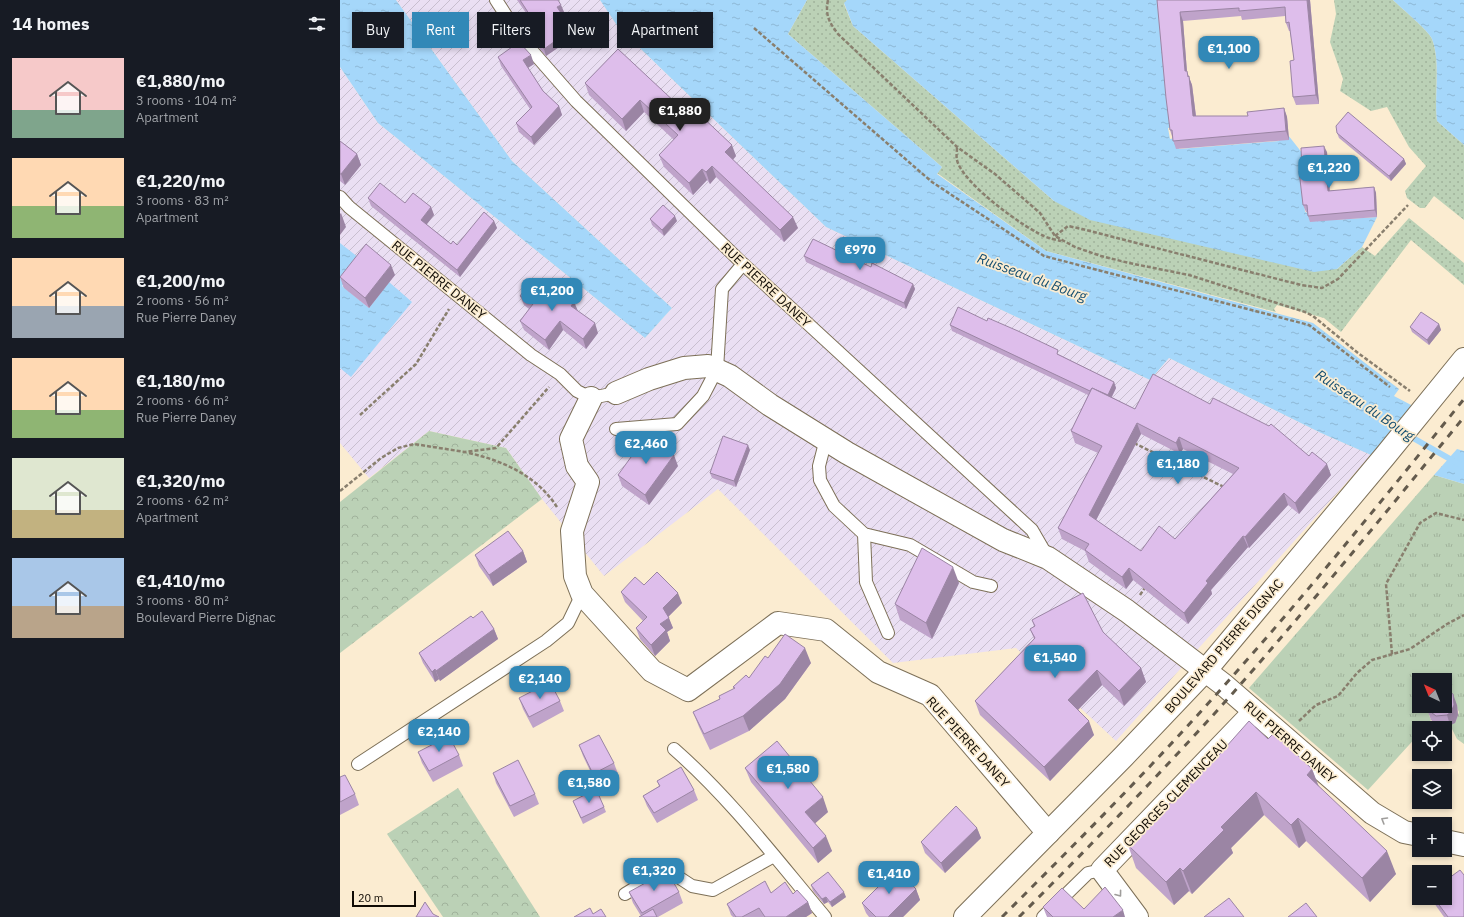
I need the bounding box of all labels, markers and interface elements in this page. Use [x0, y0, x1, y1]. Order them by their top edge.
chip: Buy [352, 12, 404, 48]
chip: Rent [412, 12, 469, 48]
chip: Filters [477, 12, 545, 48]
chip: New [553, 12, 609, 48]
chip: Apartment [617, 12, 713, 48]
text: 14 homes [12, 13, 89, 35]
icon: filters [306, 13, 328, 35]
pin: €1,100 [1196, 36, 1262, 70]
text: €1,100 [1207, 40, 1251, 57]
text: €1,880/mo [136, 70, 225, 92]
icon: home [44, 74, 92, 122]
text: 3 rooms · 104 m² [136, 92, 237, 109]
pin: €1,880 [647, 98, 713, 132]
text: €1,880 [658, 102, 702, 119]
text: Apartment [136, 109, 199, 126]
pin: €1,220 [1296, 155, 1362, 189]
text: €1,220 [1307, 159, 1351, 176]
text: €1,220/mo [136, 170, 225, 192]
icon: home [44, 174, 92, 222]
text: 3 rooms · 83 m² [136, 192, 229, 209]
text: Apartment [136, 209, 199, 226]
street label: RUE PIERRE DANEY [388, 237, 490, 324]
pin: €970 [836, 237, 884, 271]
street label: RUE PIERRE DANEY [718, 239, 815, 331]
text: €970 [844, 241, 876, 258]
water label: Ruisseau du Bourg [975, 249, 1090, 305]
text: €1,200/mo [136, 270, 225, 292]
icon: home [44, 274, 92, 322]
pin: €1,200 [519, 278, 585, 312]
text: €1,200 [530, 282, 574, 299]
text: 2 rooms · 56 m² [136, 292, 229, 309]
text: Rue Pierre Daney [136, 309, 236, 326]
water label: Ruisseau du Bourg [1312, 365, 1418, 445]
text: €1,180/mo [136, 370, 225, 392]
icon: home [44, 374, 92, 422]
text: 2 rooms · 66 m² [136, 392, 229, 409]
text: Rue Pierre Daney [136, 409, 236, 426]
pin: €2,460 [613, 431, 679, 465]
text: €2,460 [624, 435, 668, 452]
pin: €1,180 [1145, 451, 1211, 485]
text: €1,180 [1156, 455, 1200, 472]
text: €1,320/mo [136, 470, 225, 492]
icon: home [44, 474, 92, 522]
text: 2 rooms · 62 m² [136, 492, 229, 509]
text: Apartment [136, 509, 199, 526]
text: €1,410/mo [136, 570, 225, 592]
icon: home [44, 574, 92, 622]
street label: BOULEVARD PIERRE DIGNAC [1161, 575, 1287, 717]
text: 3 rooms · 80 m² [136, 592, 229, 609]
text: Boulevard Pierre Dignac [136, 609, 276, 626]
pin: €1,540 [1022, 645, 1088, 679]
text: €1,540 [1033, 649, 1077, 666]
pin: €2,140 [507, 666, 573, 700]
text: €2,140 [518, 670, 562, 687]
north arrow [1412, 673, 1452, 713]
map controls [1412, 673, 1452, 905]
street label: RUE PIERRE DANEY [923, 693, 1014, 791]
street label: RUE PIERRE DANEY [1240, 697, 1340, 787]
pin: €2,140 [406, 719, 472, 753]
button: locate [1412, 721, 1452, 761]
text: €2,140 [417, 723, 461, 740]
street label: RUE GEORGES CLEMENCEAU [1100, 736, 1232, 870]
pin: €1,580 [755, 756, 821, 790]
text: €1,580 [766, 760, 810, 777]
button: layers [1412, 769, 1452, 809]
pin: €1,580 [556, 770, 622, 804]
text: €1,580 [567, 774, 611, 791]
one-way arrow [1381, 817, 1388, 824]
button: + [1412, 817, 1452, 857]
pin: €1,320 [621, 858, 687, 892]
pin: €1,410 [856, 861, 922, 895]
text: €1,320 [632, 862, 676, 879]
text: €1,410 [867, 865, 911, 882]
button: − [1412, 865, 1452, 905]
scale bar [352, 889, 416, 908]
one-way arrow [1115, 889, 1122, 896]
text: 20 m [358, 891, 383, 905]

